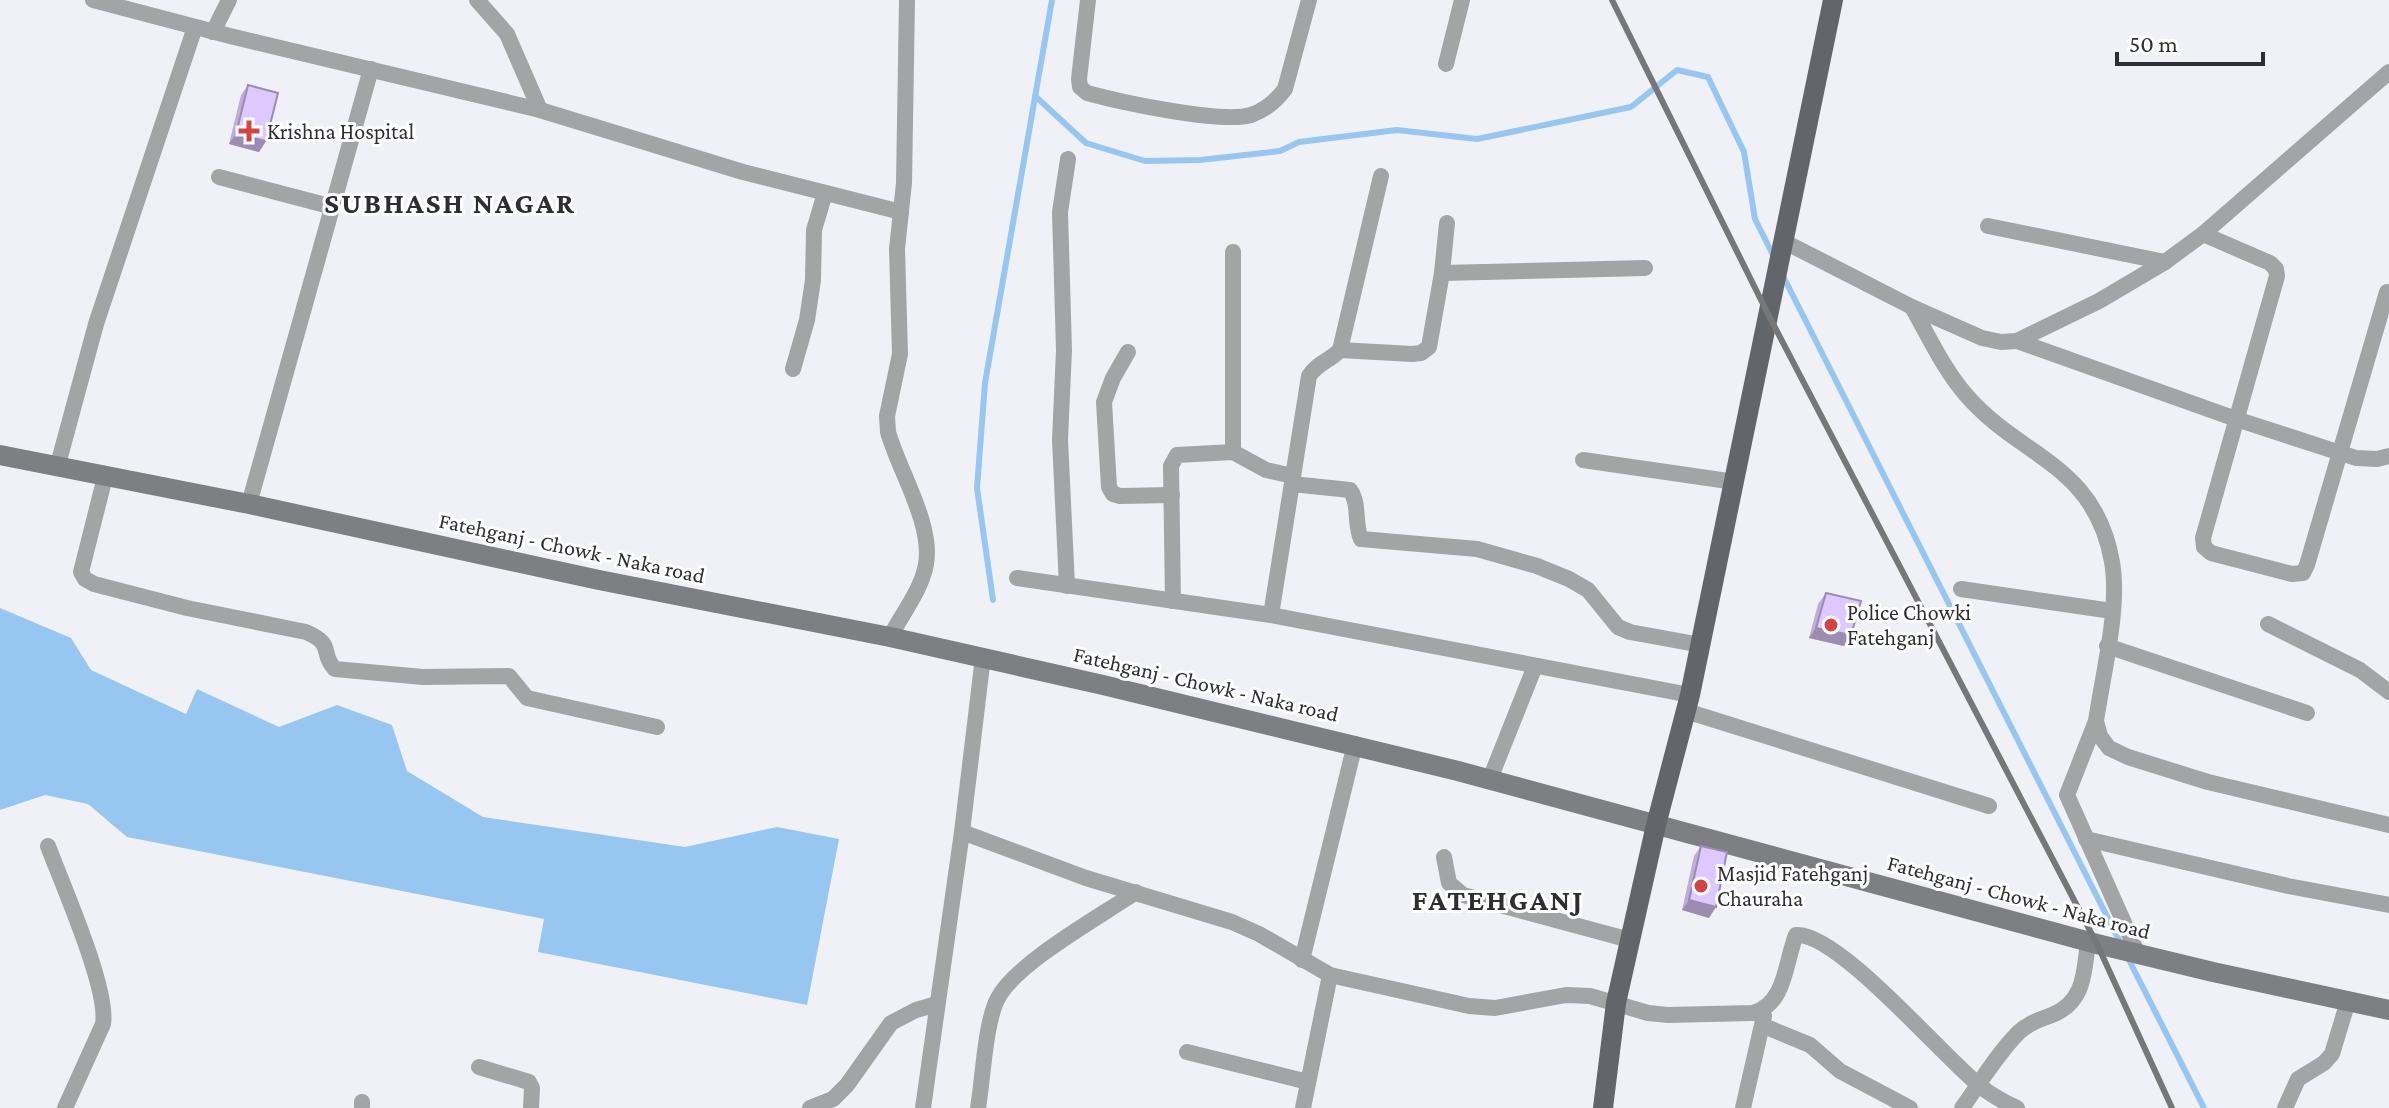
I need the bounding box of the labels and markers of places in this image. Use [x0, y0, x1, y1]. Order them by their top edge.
place label: Krishna Hospital [267, 119, 414, 144]
marker: Krishna Hospital [238, 120, 260, 142]
place label: Police Chowki Fatehganj [1847, 600, 1971, 650]
marker: Police Chowki Fatehganj [1822, 616, 1840, 634]
place label: Masjid Fatehganj Chauraha [1717, 861, 1868, 911]
marker: Masjid Fatehganj Chauraha [1692, 877, 1710, 895]

